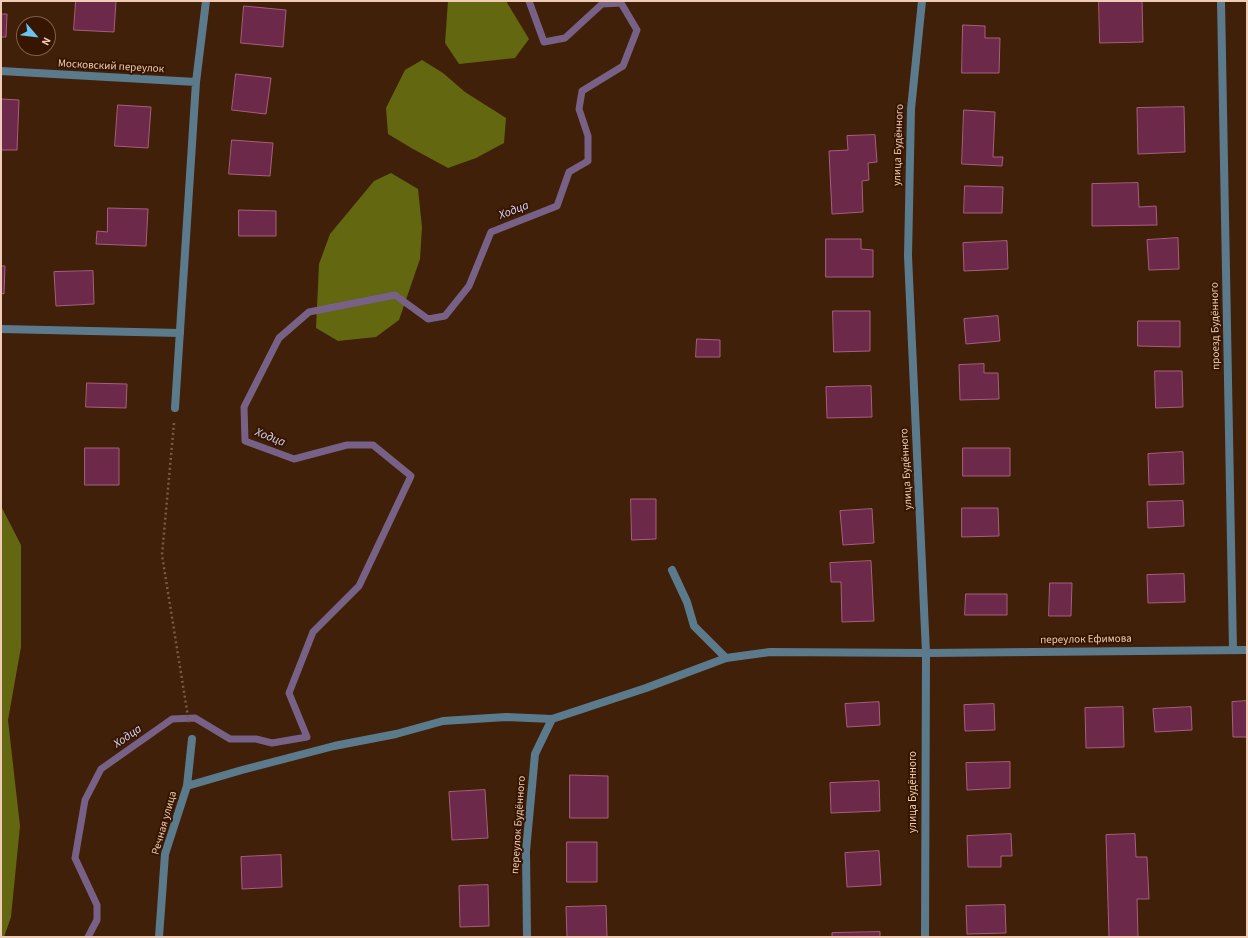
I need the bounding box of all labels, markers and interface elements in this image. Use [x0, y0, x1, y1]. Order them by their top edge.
north arrow [16, 16, 56, 56]
text: N [38, 35, 54, 48]
street label: Московский переулок [58, 58, 164, 76]
street label: улица Будённого [891, 104, 907, 186]
water label: Ходца [497, 199, 531, 223]
street label: проезд Будённого [1209, 282, 1223, 370]
water label: Ходца [253, 426, 287, 450]
street label: улица Будённого [898, 428, 916, 510]
street label: переулок Ефимова [1040, 633, 1132, 647]
water label: Ходца [111, 722, 145, 752]
street label: улица Будённого [907, 751, 921, 833]
street label: переулок Будённого [509, 775, 529, 875]
street label: Речная улица [150, 790, 180, 856]

